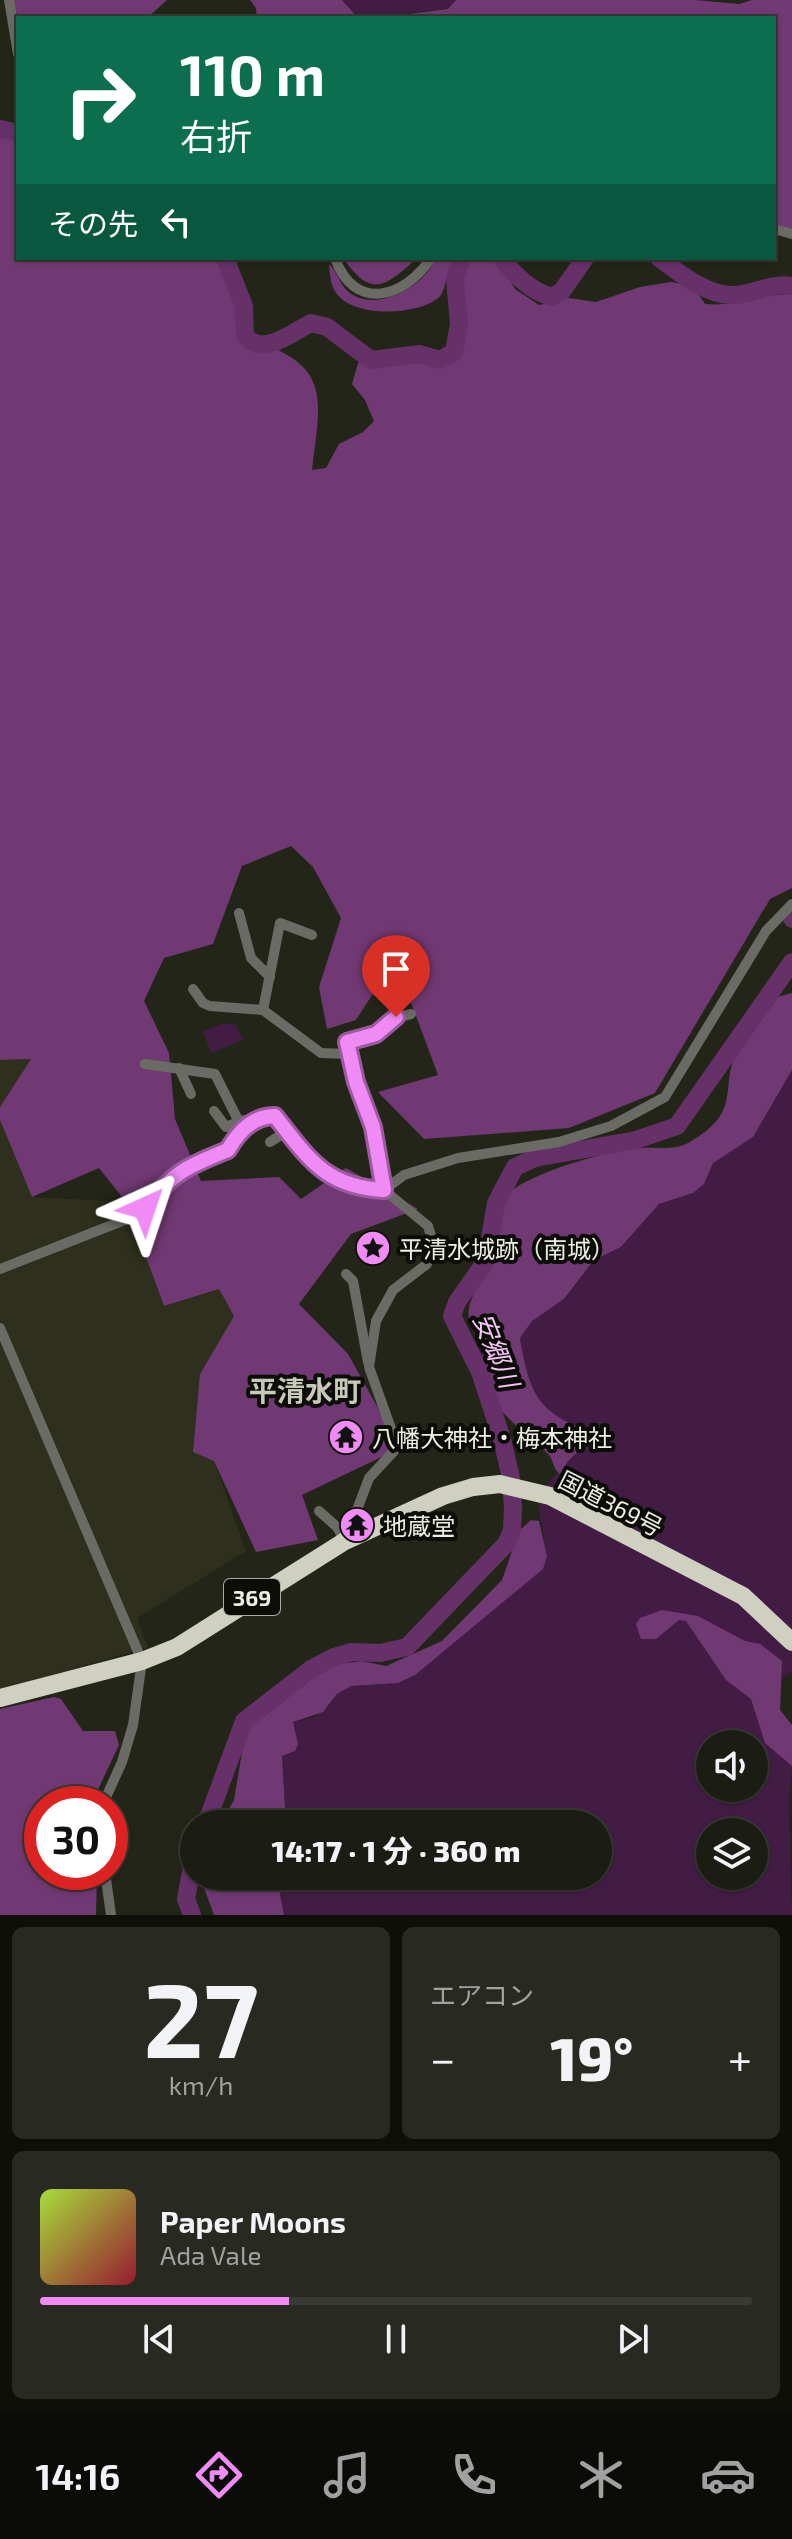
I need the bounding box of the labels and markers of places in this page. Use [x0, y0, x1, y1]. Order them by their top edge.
pin [362, 935, 430, 1017]
place icon: 平清水城跡（南城） [354, 1229, 392, 1267]
place label: 平清水城跡（南城） [399, 1234, 615, 1263]
temple icon: 八幡大神社・梅本神社 [327, 1418, 365, 1456]
place label: 八幡大神社・梅本神社 [372, 1423, 612, 1452]
temple icon: 地蔵堂 [338, 1506, 376, 1544]
place label: 地蔵堂 [383, 1511, 455, 1540]

